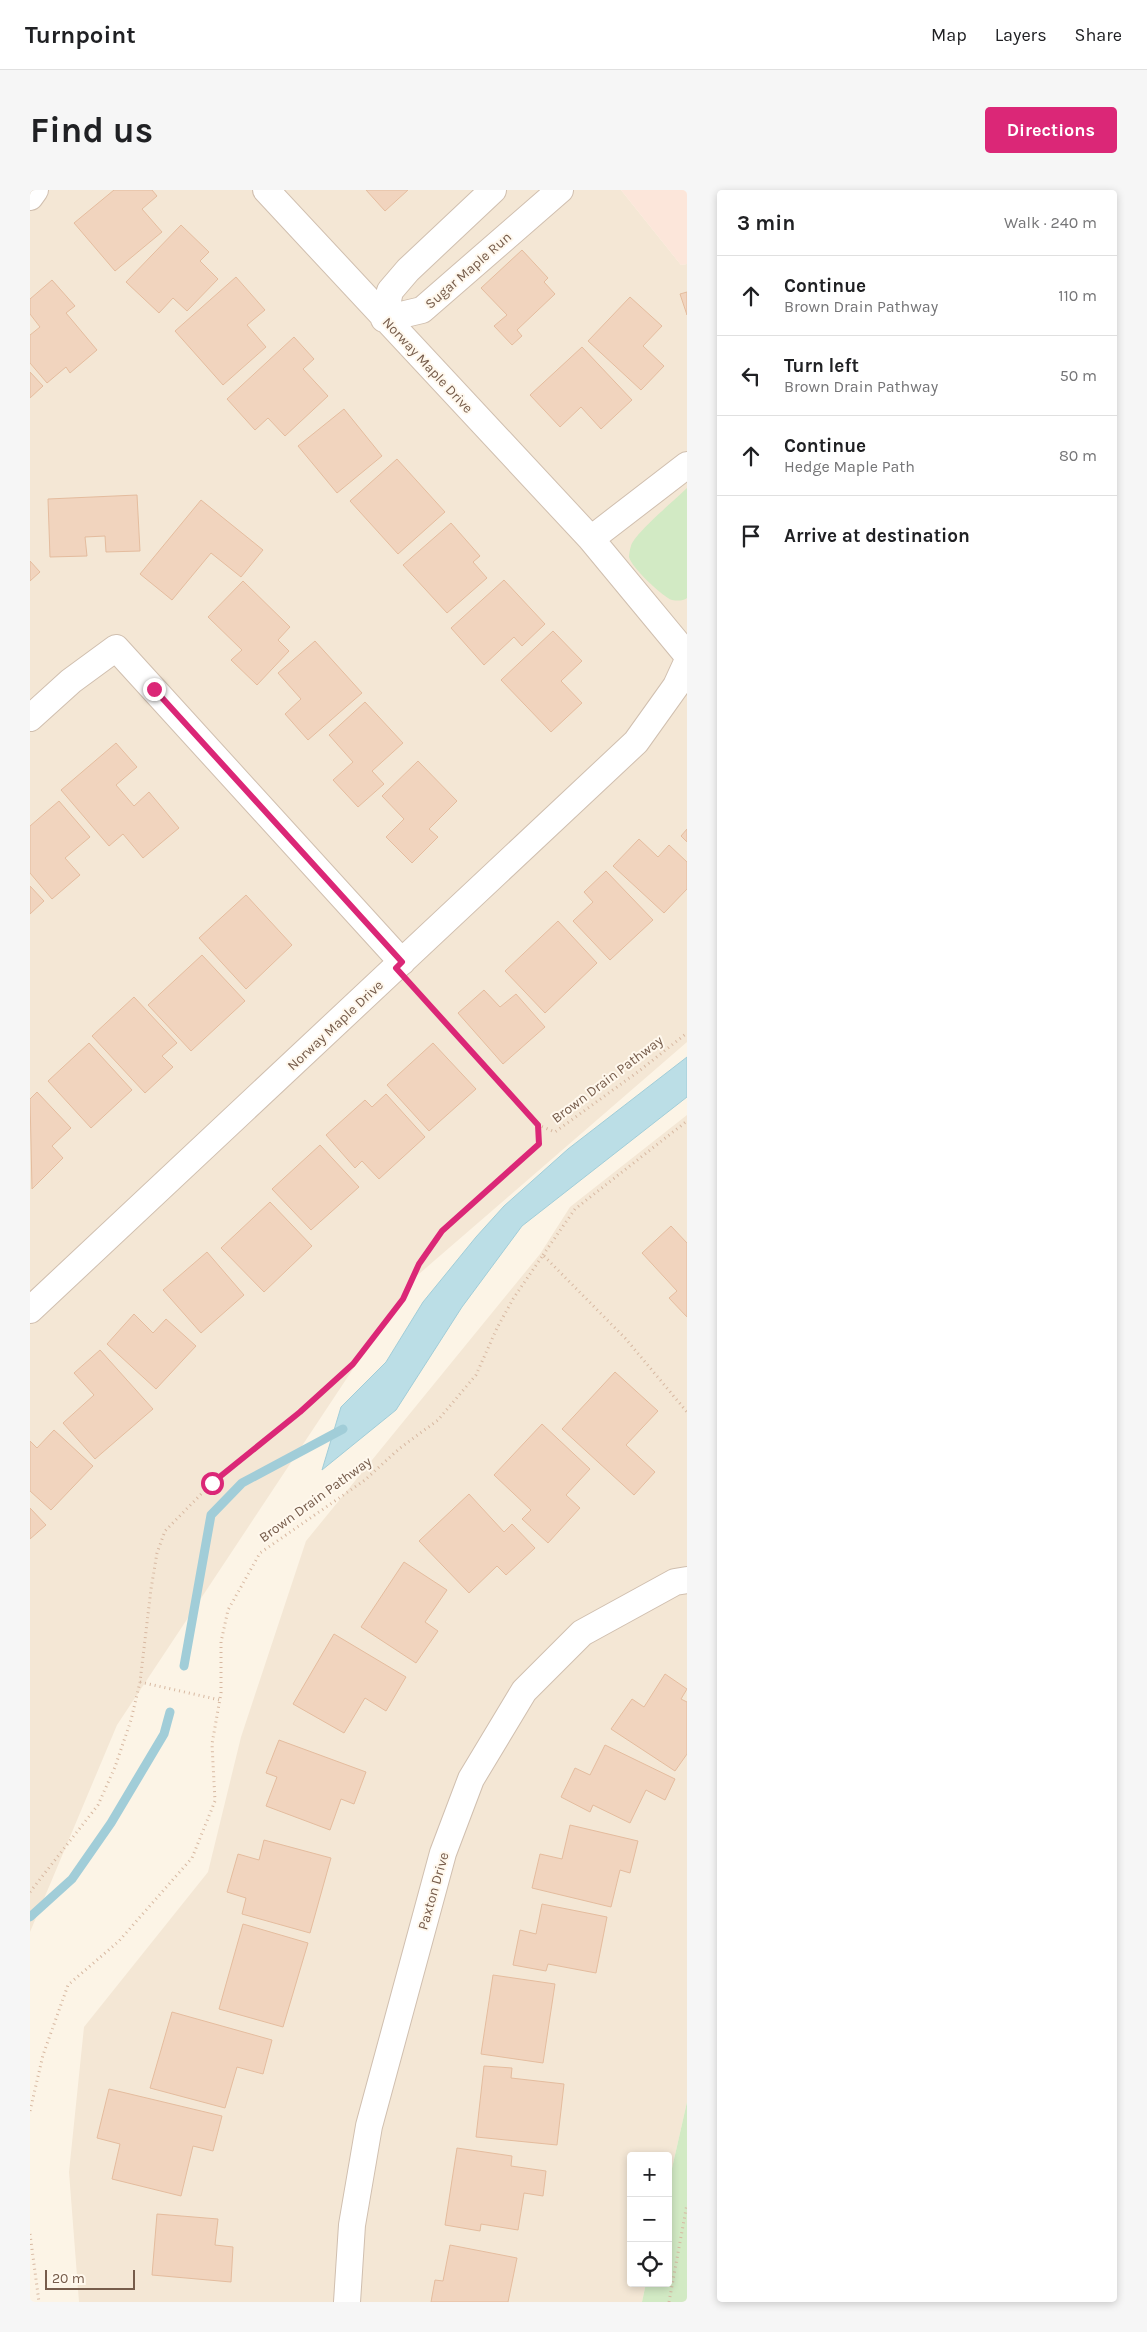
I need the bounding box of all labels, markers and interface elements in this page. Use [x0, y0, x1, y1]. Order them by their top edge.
text: Turnpoint [25, 21, 136, 49]
text: Map [931, 24, 967, 46]
text: Layers [995, 24, 1047, 46]
text: Share [1075, 24, 1122, 46]
button: Directions [985, 107, 1117, 153]
text: Find us [30, 110, 153, 151]
text: 3 min [737, 211, 795, 235]
text: Walk · 240 m [1004, 213, 1097, 232]
street label: Sugar Maple Run [422, 228, 515, 312]
text: Continue [784, 275, 866, 297]
icon: ahead [737, 282, 765, 310]
text: 110 m [1058, 286, 1097, 305]
text: Brown Drain Pathway [784, 297, 938, 316]
street label: Norway Maple Drive [379, 314, 476, 417]
text: Turn left [784, 355, 859, 377]
icon: left [737, 362, 765, 390]
text: 50 m [1060, 366, 1097, 385]
text: Brown Drain Pathway [784, 377, 938, 396]
text: Continue [784, 435, 866, 457]
icon: ahead [737, 442, 765, 470]
text: 80 m [1059, 446, 1097, 465]
text: Hedge Maple Path [784, 457, 915, 476]
icon: arrive [737, 522, 765, 550]
text: Arrive at destination [784, 525, 970, 547]
route end [143, 678, 166, 701]
street label: Norway Maple Drive [284, 977, 387, 1074]
street label: Brown Drain Pathway [548, 1032, 667, 1127]
street label: Brown Drain Pathway [256, 1453, 375, 1546]
route start [201, 1472, 224, 1495]
street label: Paxton Drive [414, 1850, 453, 1932]
map controls [627, 2152, 672, 2287]
button: + [627, 2152, 672, 2197]
button: − [627, 2197, 672, 2242]
button: locate [627, 2242, 672, 2287]
scale bar [45, 2267, 135, 2290]
text: 20 m [52, 2270, 85, 2287]

